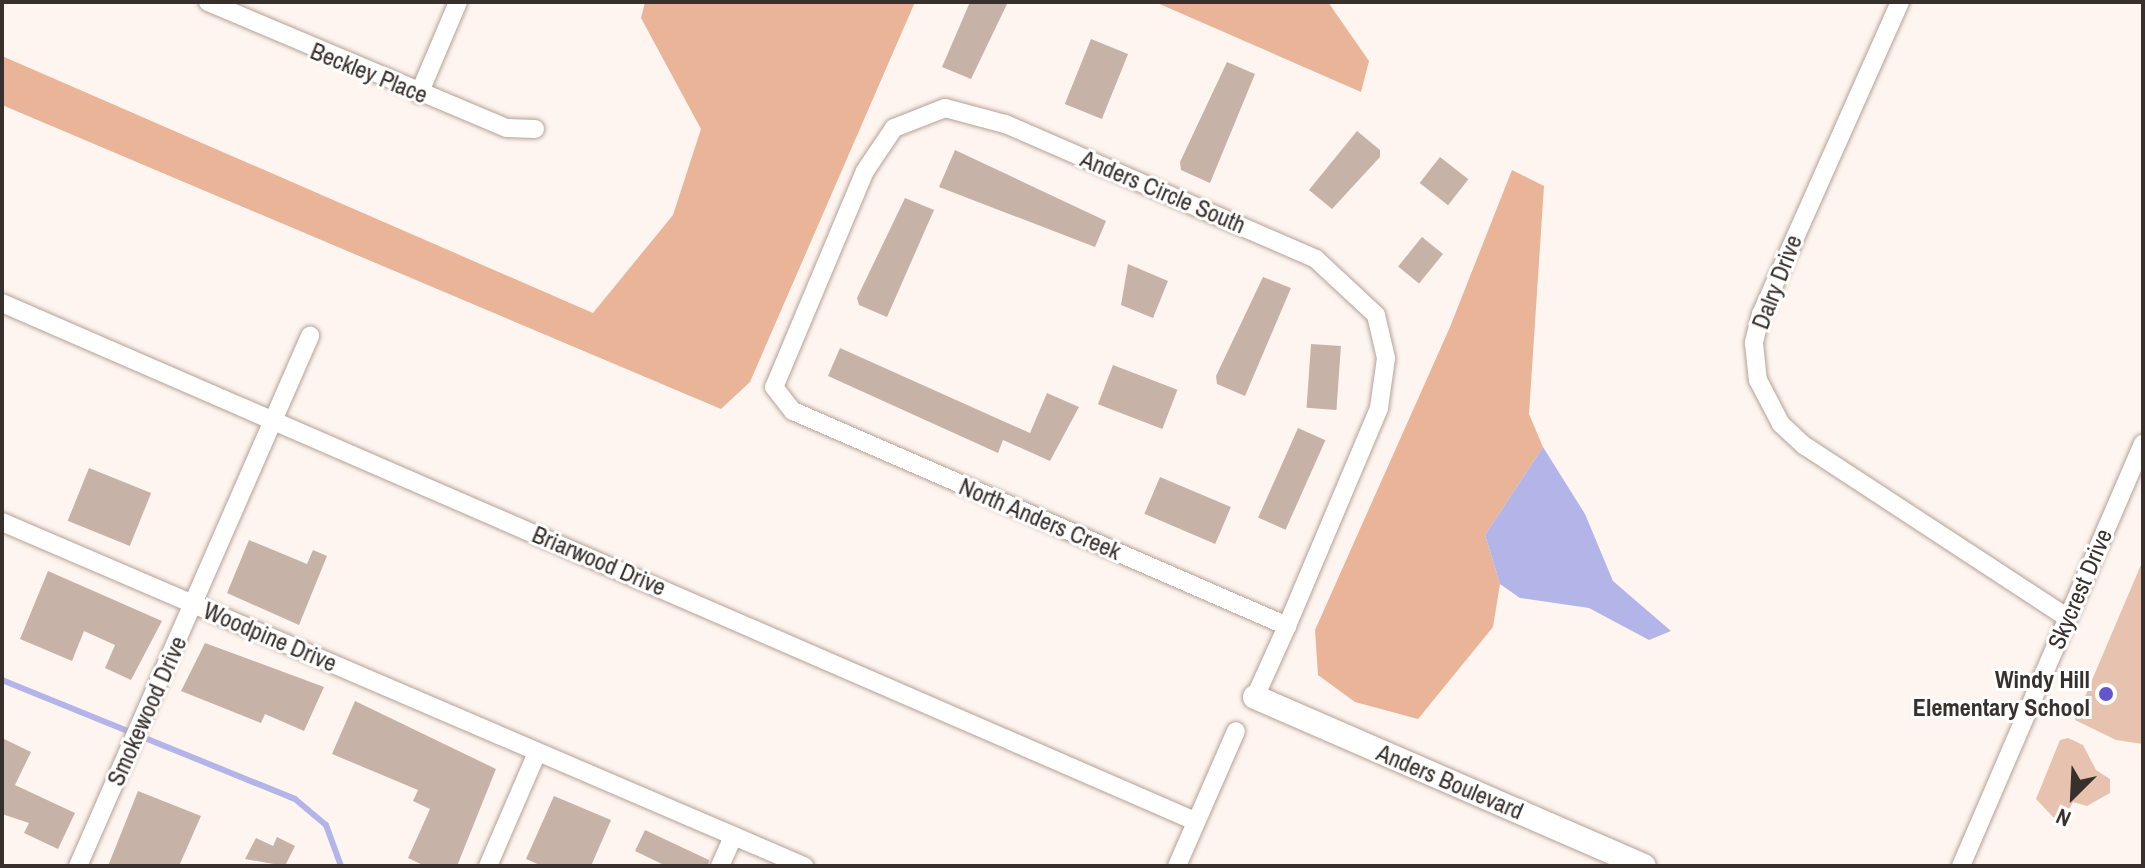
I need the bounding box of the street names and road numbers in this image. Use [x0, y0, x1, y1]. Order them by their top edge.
street label: Beckley Place [306, 36, 432, 110]
street label: Anders Circle South [1076, 144, 1250, 240]
street label: Dalry Drive [1746, 231, 1808, 333]
street label: North Anders Creek [954, 472, 1126, 566]
street label: Briarwood Drive [528, 520, 670, 602]
street label: Skycrest Drive [2042, 524, 2118, 654]
street label: Woodpine Drive [199, 596, 341, 678]
street label: Smokewood Drive [101, 632, 193, 790]
street label: Anders Boulevard [1372, 738, 1528, 826]

